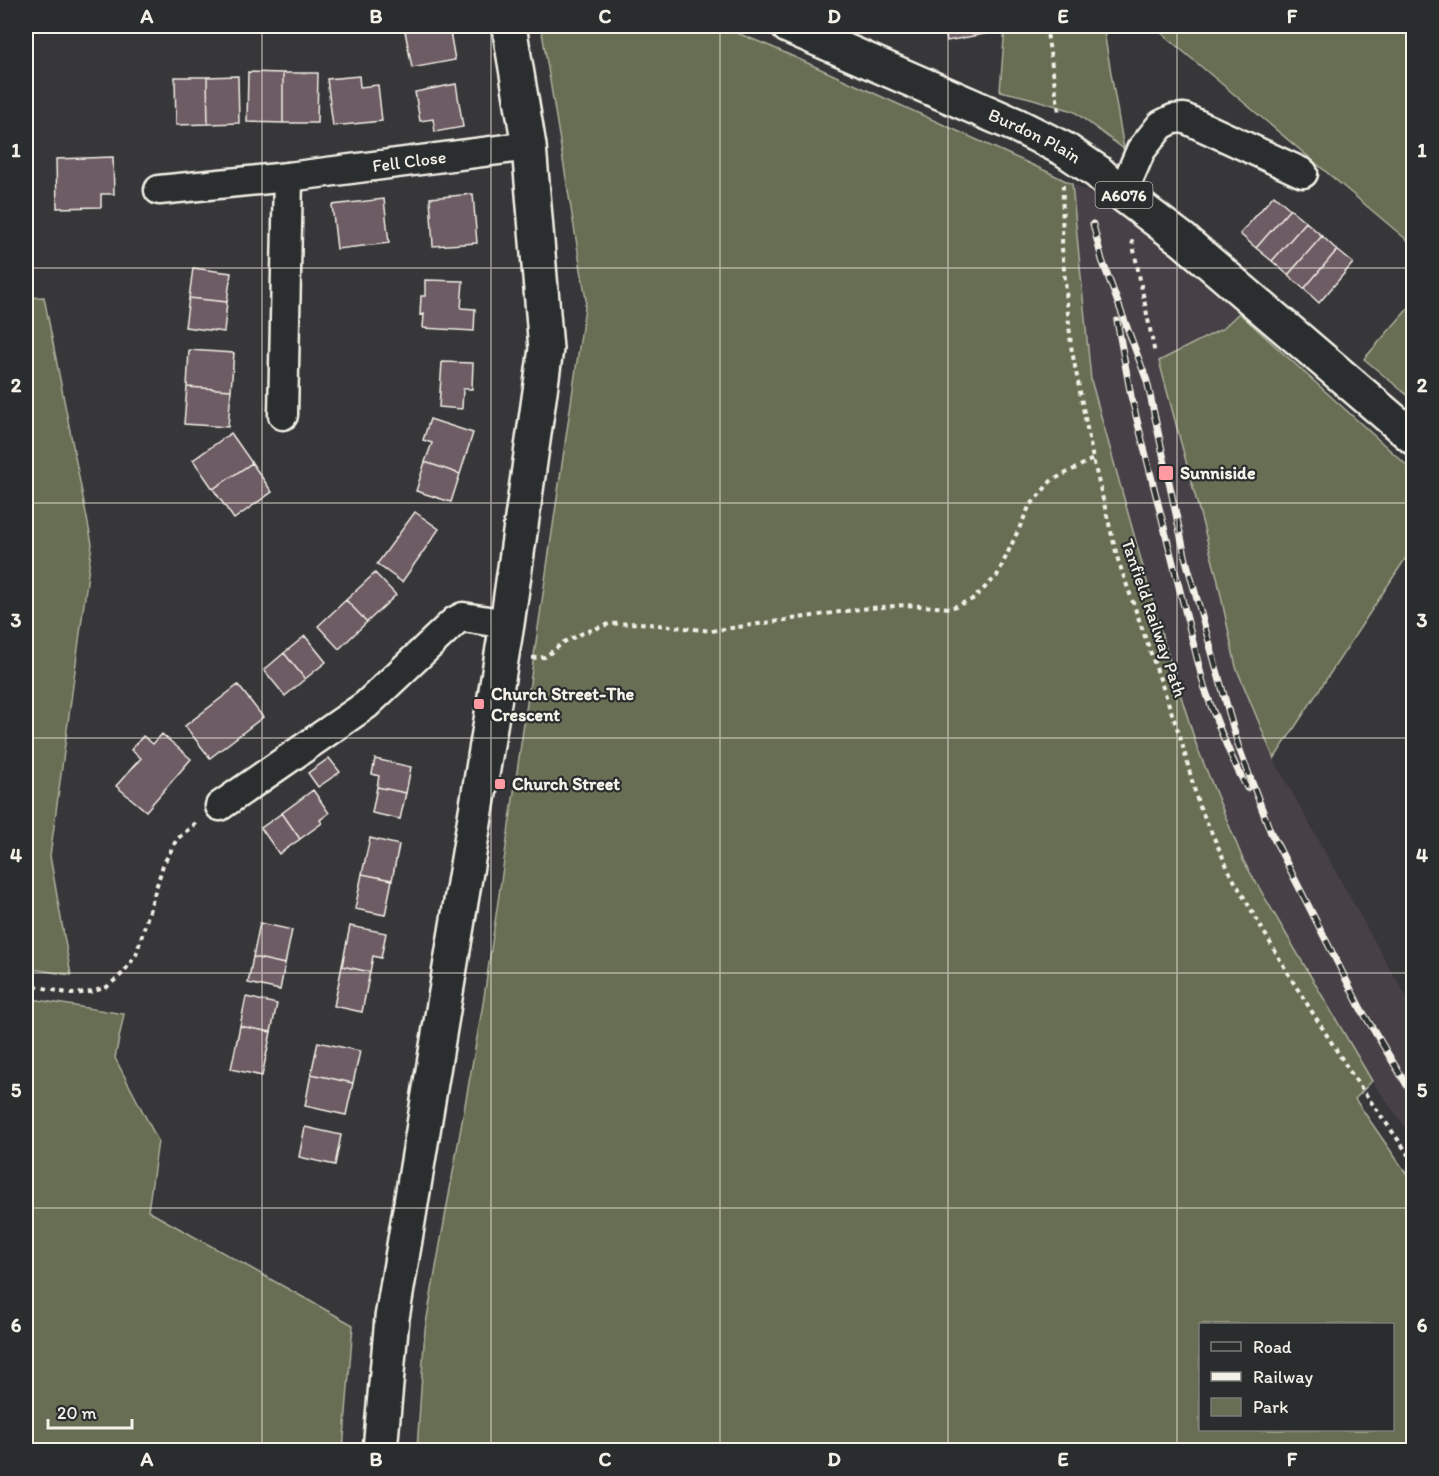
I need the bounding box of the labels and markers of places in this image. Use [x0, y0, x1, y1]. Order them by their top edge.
place label: Sunniside [1180, 462, 1256, 484]
marker: Sunniside [1157, 464, 1175, 482]
place label: Church Street-The Crescent [491, 683, 635, 726]
marker: Church Street-The Crescent [472, 697, 486, 711]
place label: Church Street [512, 773, 620, 795]
marker: Church Street [493, 777, 507, 791]

